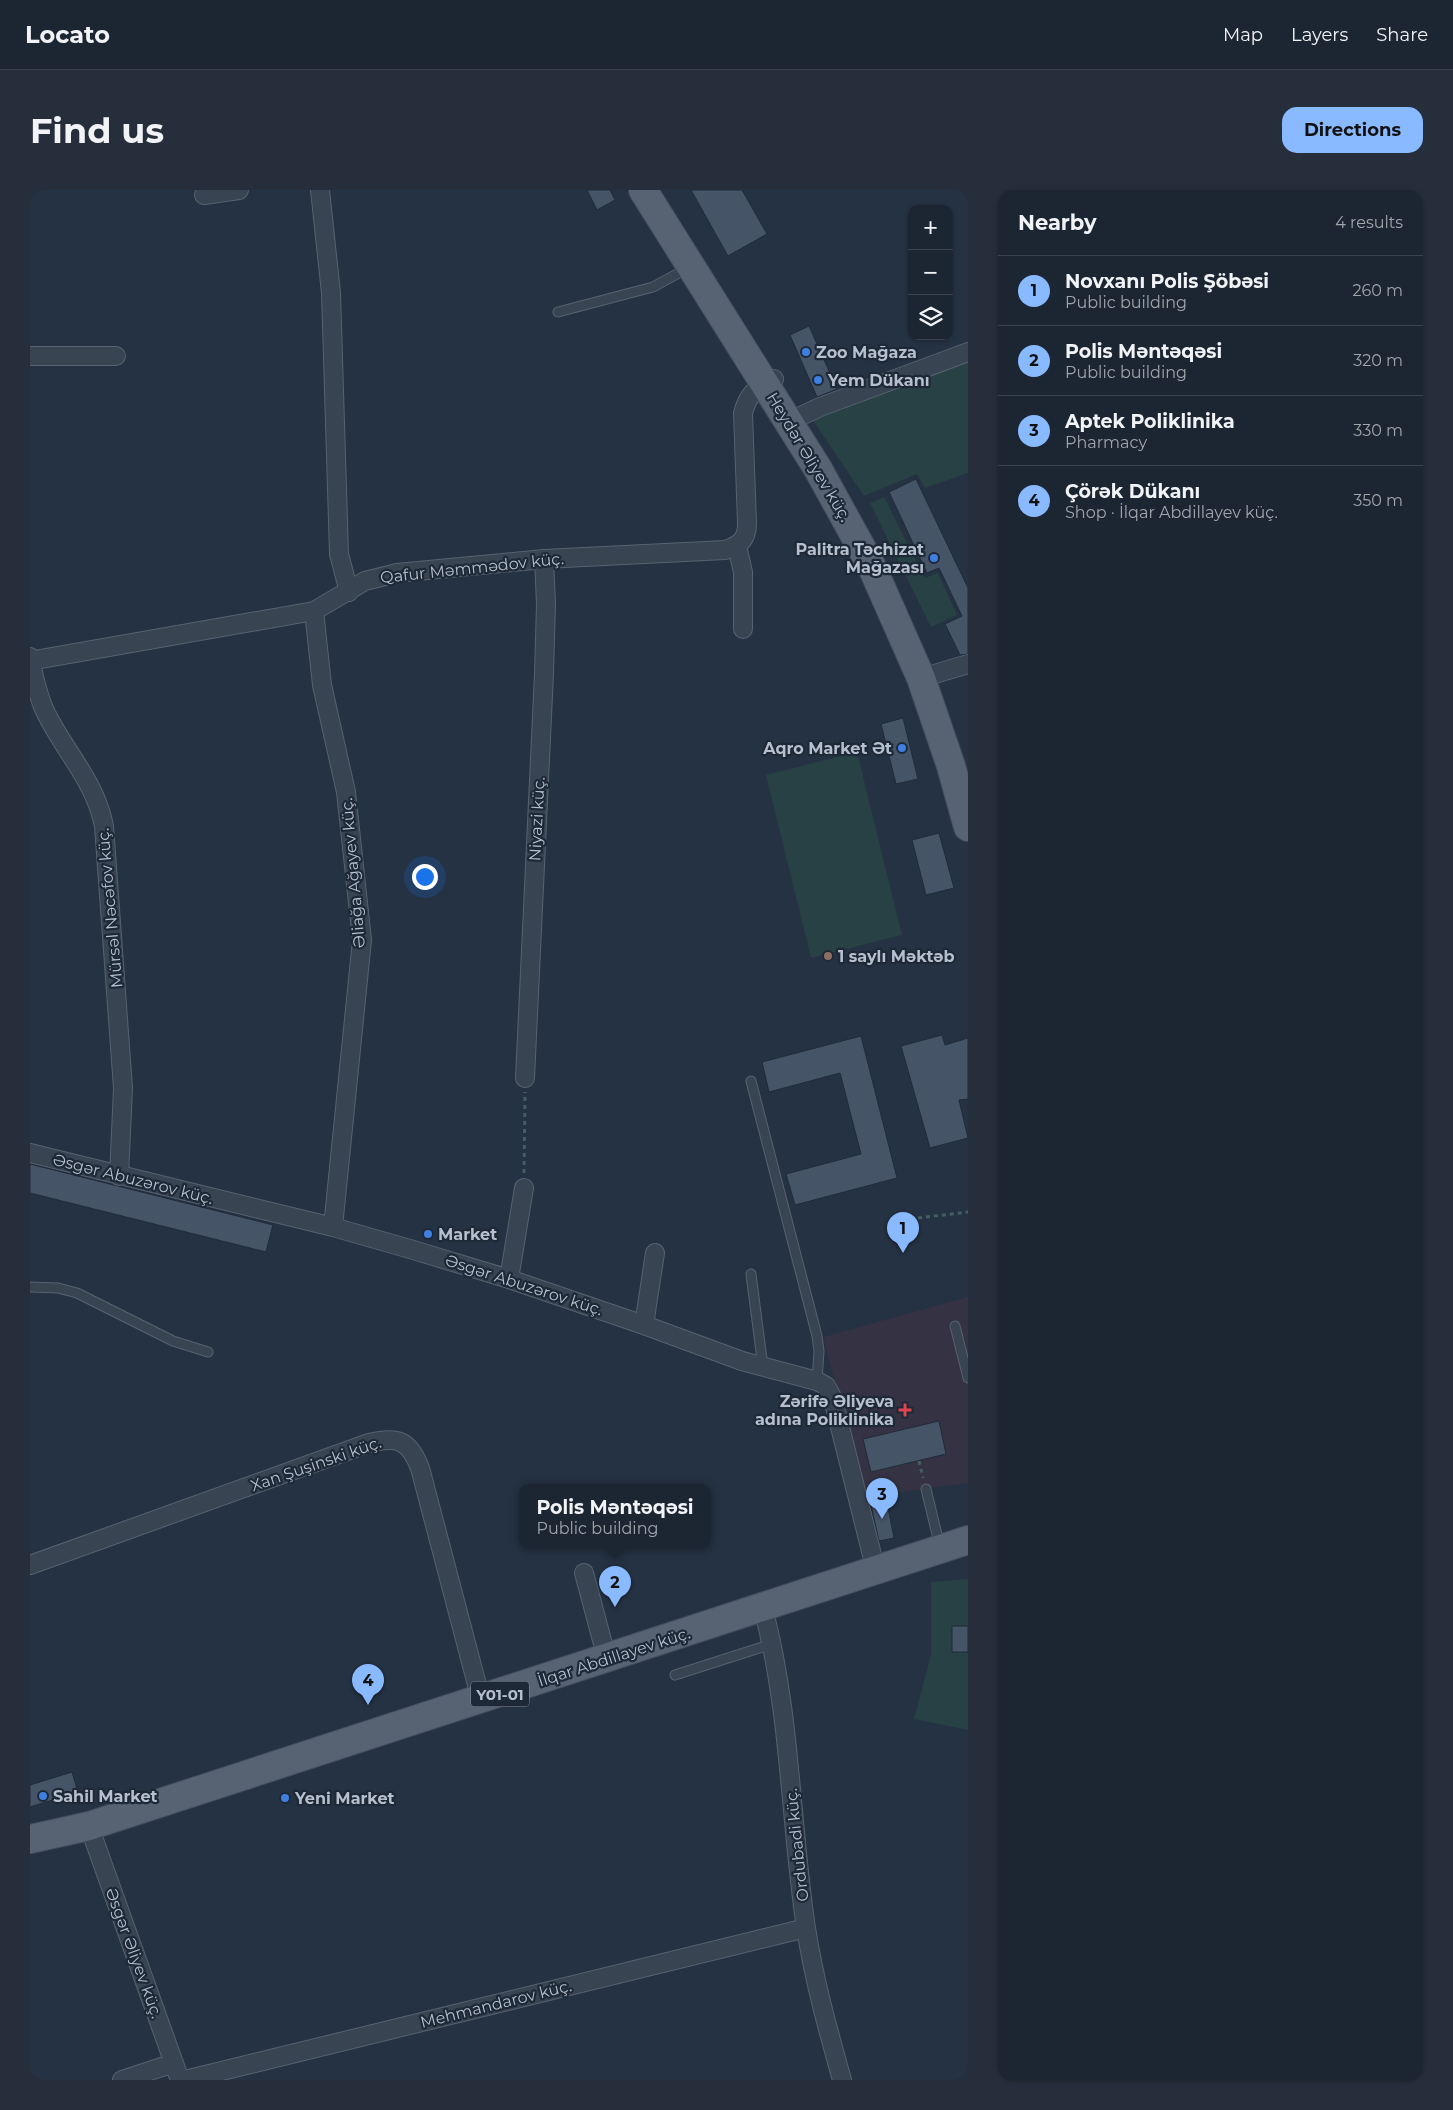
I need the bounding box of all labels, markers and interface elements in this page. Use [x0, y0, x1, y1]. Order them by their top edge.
text: Locato [25, 20, 110, 49]
text: Map [1223, 24, 1263, 46]
text: Layers [1291, 24, 1348, 46]
text: Share [1376, 24, 1428, 46]
button: Directions [1282, 107, 1423, 153]
text: Find us [30, 109, 164, 152]
map controls [908, 205, 953, 340]
button: + [908, 205, 953, 250]
text: Nearby [1018, 210, 1097, 235]
text: 4 results [1335, 213, 1403, 232]
button: − [908, 250, 953, 295]
text: Novxanı Polis Şöbəsi [1065, 270, 1269, 293]
text: 1 [1031, 281, 1037, 300]
text: 260 m [1352, 281, 1403, 300]
text: Public building [1065, 293, 1187, 312]
button: layers [908, 295, 953, 340]
text: Polis Məntəqəsi [1065, 340, 1222, 363]
place label: Zoo Mağaza [816, 343, 917, 362]
marker: Zoo Mağaza [800, 346, 812, 358]
text: 2 [1029, 351, 1039, 370]
text: 320 m [1353, 351, 1403, 370]
text: Public building [1065, 363, 1187, 382]
place label: Yem Dükanı [827, 371, 930, 390]
marker: Yem Dükanı [812, 374, 824, 386]
street label: Heydər Əliyev küç. [763, 389, 855, 525]
text: Aptek Poliklinika [1065, 410, 1235, 433]
text: 3 [1029, 421, 1039, 440]
text: 330 m [1353, 421, 1403, 440]
text: Pharmacy [1065, 433, 1147, 452]
text: Çörək Dükanı [1065, 480, 1200, 503]
text: 4 [1028, 491, 1040, 510]
text: 350 m [1353, 491, 1403, 510]
text: Shop · İlqar Abdillayev küç. [1065, 503, 1278, 522]
place label: Palitra Təchizat Mağazası [795, 540, 924, 577]
street label: Qafur Məmmədov küç. [379, 549, 565, 587]
marker: Palitra Təchizat Mağazası [928, 552, 940, 564]
place label: Aqro Market Ət [762, 739, 892, 758]
marker: Aqro Market Ət [896, 742, 908, 754]
street label: Niyazi küç. [525, 776, 549, 862]
street label: Əliağa Ağayev küç. [337, 797, 369, 949]
street label: Mürsəl Nəcəfov küç. [94, 827, 126, 989]
your location [412, 864, 438, 890]
place label: 1 saylı Məktəb [838, 947, 954, 966]
marker: 1 saylı Məktəb [822, 950, 834, 962]
street label: Əsgər Abuzərov küç. [51, 1150, 215, 1208]
pin: 1 [887, 1212, 919, 1253]
place label: Market [438, 1225, 497, 1244]
marker: Market [422, 1228, 434, 1240]
street label: Əsgər Abuzərov küç. [443, 1251, 605, 1319]
place label: Zərifə Əliyeva adına Poliklinika [755, 1392, 894, 1429]
marker: Zərifə Əliyeva adına Poliklinika [898, 1403, 912, 1417]
street label: Xan Şuşinski küç. [248, 1433, 384, 1495]
pin: 3 [866, 1478, 898, 1519]
popup [519, 1484, 711, 1549]
text: Polis Məntəqəsi [536, 1496, 694, 1519]
text: Public building [536, 1519, 658, 1538]
pin: 2 [599, 1566, 631, 1607]
street label: İlqar Abdillayev küç. [535, 1623, 693, 1691]
pin: 4 [352, 1664, 384, 1705]
road number: Y01-01 [471, 1682, 529, 1706]
place label: Sahil Market [53, 1787, 157, 1806]
street label: Ordubadi küç. [782, 1787, 812, 1903]
place label: Yeni Market [294, 1789, 395, 1808]
marker: Sahil Market [37, 1790, 49, 1802]
marker: Yeni Market [279, 1792, 291, 1804]
street label: Əsgər Əliyev küç. [102, 1885, 166, 2021]
street label: Mehmandarov küç. [418, 1976, 574, 2032]

